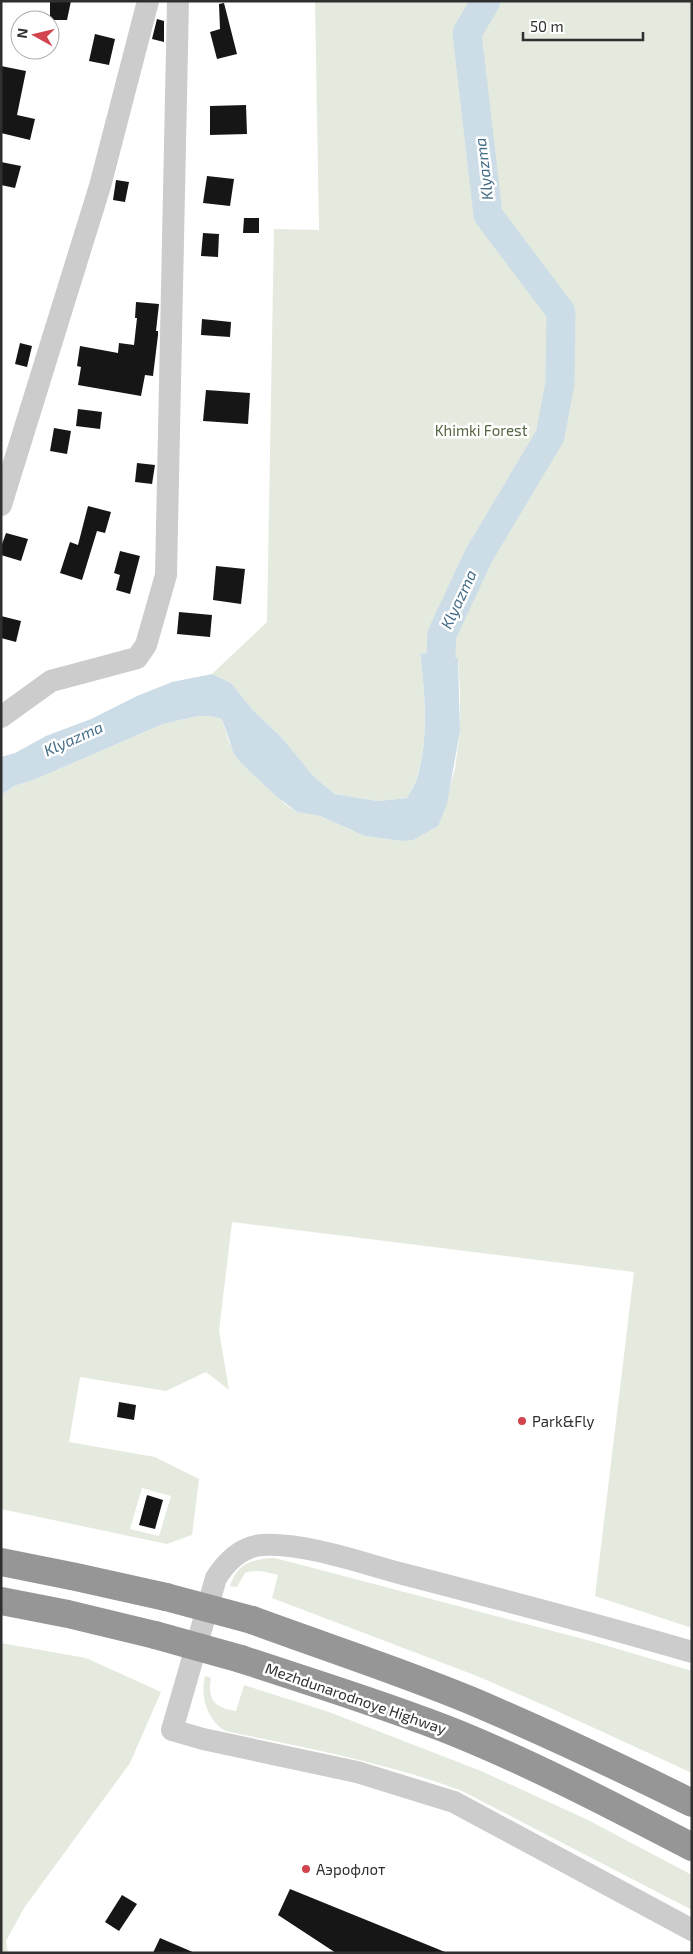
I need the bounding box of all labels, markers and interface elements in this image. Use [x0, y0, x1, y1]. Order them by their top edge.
north arrow [10, 10, 60, 60]
scale bar [523, 10, 643, 42]
text: 50 m [530, 17, 564, 35]
text: N [13, 27, 31, 39]
water label: Klyazma [470, 137, 497, 201]
park label: Khimki Forest [435, 421, 528, 439]
water label: Klyazma [436, 567, 481, 632]
water label: Klyazma [40, 717, 106, 760]
place label: Park&Fly [532, 1412, 594, 1430]
marker: Park&Fly [516, 1415, 528, 1427]
street label: Mezhdunarodnoye Highway [263, 1659, 449, 1738]
place label: Аэрофлот [316, 1860, 385, 1878]
marker: Аэрофлот [300, 1863, 312, 1875]

